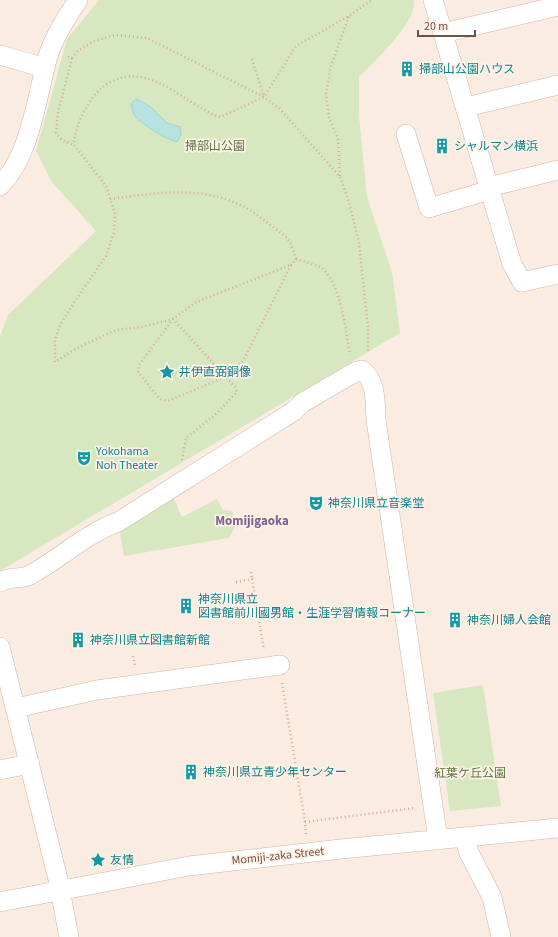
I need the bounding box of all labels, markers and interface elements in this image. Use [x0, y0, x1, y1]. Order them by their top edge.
scale bar [418, 12, 475, 38]
text: 20 m [424, 18, 448, 35]
building icon: 掃部山公園ハウス [398, 60, 416, 78]
place label: 掃部山公園ハウス [419, 61, 515, 78]
building icon: シャルマン横浜 [433, 137, 451, 155]
park label: 掃部山公園 [185, 138, 245, 155]
place label: シャルマン横浜 [454, 138, 538, 155]
place icon: 井伊直弼銅像 [158, 363, 176, 381]
place label: 井伊直弼銅像 [179, 364, 251, 381]
place label: Yokohama Noh Theater [95, 443, 159, 474]
theatre icon: Yokohama Noh Theater [75, 449, 93, 467]
theatre icon: 神奈川県立音楽堂 [307, 494, 325, 512]
place label: 神奈川県立音楽堂 [328, 495, 424, 512]
district label: Momijigaoka [215, 512, 289, 530]
place label: 神奈川県立 図書館前川國男館・生涯学習情報コーナー [198, 591, 426, 622]
building icon: 神奈川県立 図書館前川國男館・生涯学習情報コーナー [177, 597, 195, 615]
building icon: 神奈川婦人会館 [446, 611, 464, 629]
place label: 神奈川婦人会館 [467, 612, 551, 629]
building icon: 神奈川県立図書館新館 [69, 631, 87, 649]
place label: 神奈川県立図書館新館 [90, 632, 210, 649]
building icon: 神奈川県立青少年センター [182, 763, 200, 781]
place label: 神奈川県立青少年センター [203, 764, 347, 781]
park label: 紅葉ケ丘公園 [434, 765, 506, 782]
street label: Momiji-zaka Street [231, 843, 325, 869]
place icon: 友情 [89, 851, 107, 869]
place label: 友情 [110, 852, 134, 869]

